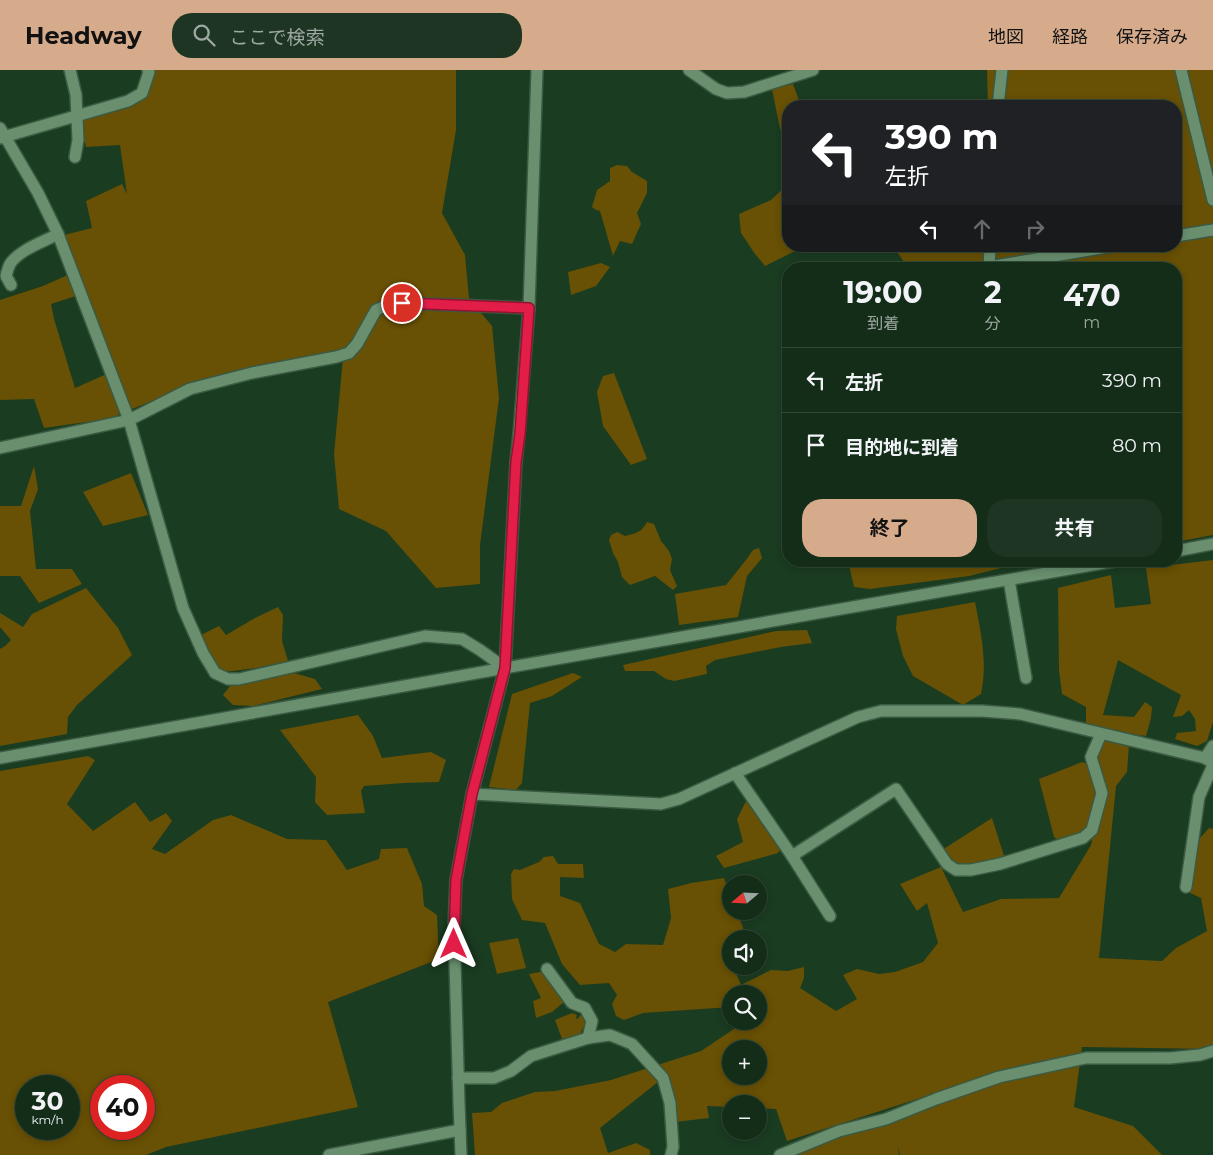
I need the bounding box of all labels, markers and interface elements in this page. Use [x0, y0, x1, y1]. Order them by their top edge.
search box [172, 13, 522, 58]
text: Headway [25, 21, 142, 50]
icon: search [190, 21, 218, 49]
text: ここで検索 [230, 26, 325, 49]
text: 地図 [988, 26, 1024, 48]
text: 経路 [1052, 26, 1088, 48]
text: 保存済み [1116, 26, 1188, 48]
text: 390 m [885, 115, 998, 158]
icon: left [802, 120, 867, 185]
text: 左折 [885, 163, 929, 190]
icon: left [915, 215, 943, 243]
icon: ahead [968, 215, 996, 243]
icon: right [1021, 215, 1049, 243]
text: 19:00 [843, 274, 923, 311]
text: 2 [984, 274, 1002, 311]
text: 470 [1063, 277, 1121, 314]
pin [381, 282, 423, 324]
icon: arrive [388, 289, 416, 317]
text: m [1083, 313, 1100, 332]
text: 到着 [867, 314, 899, 333]
text: 分 [985, 314, 1001, 333]
icon: left [802, 366, 830, 394]
text: 390 m [1102, 369, 1162, 392]
text: 左折 [845, 371, 883, 394]
icon: arrive [802, 431, 830, 459]
text: 80 m [1112, 434, 1162, 457]
text: 目的地に到着 [845, 436, 959, 459]
button: 終了 [802, 499, 977, 557]
button: 共有 [987, 499, 1162, 557]
north arrow [722, 875, 768, 920]
map controls [722, 875, 767, 1140]
position arrow [427, 917, 479, 969]
button: sound [722, 930, 767, 975]
button: search [722, 985, 767, 1030]
button: + [722, 1040, 767, 1085]
speed limit sign: 40 [90, 1075, 155, 1140]
text: 30 [32, 1086, 63, 1116]
button: − [722, 1095, 767, 1140]
text: km/h [31, 1112, 64, 1127]

